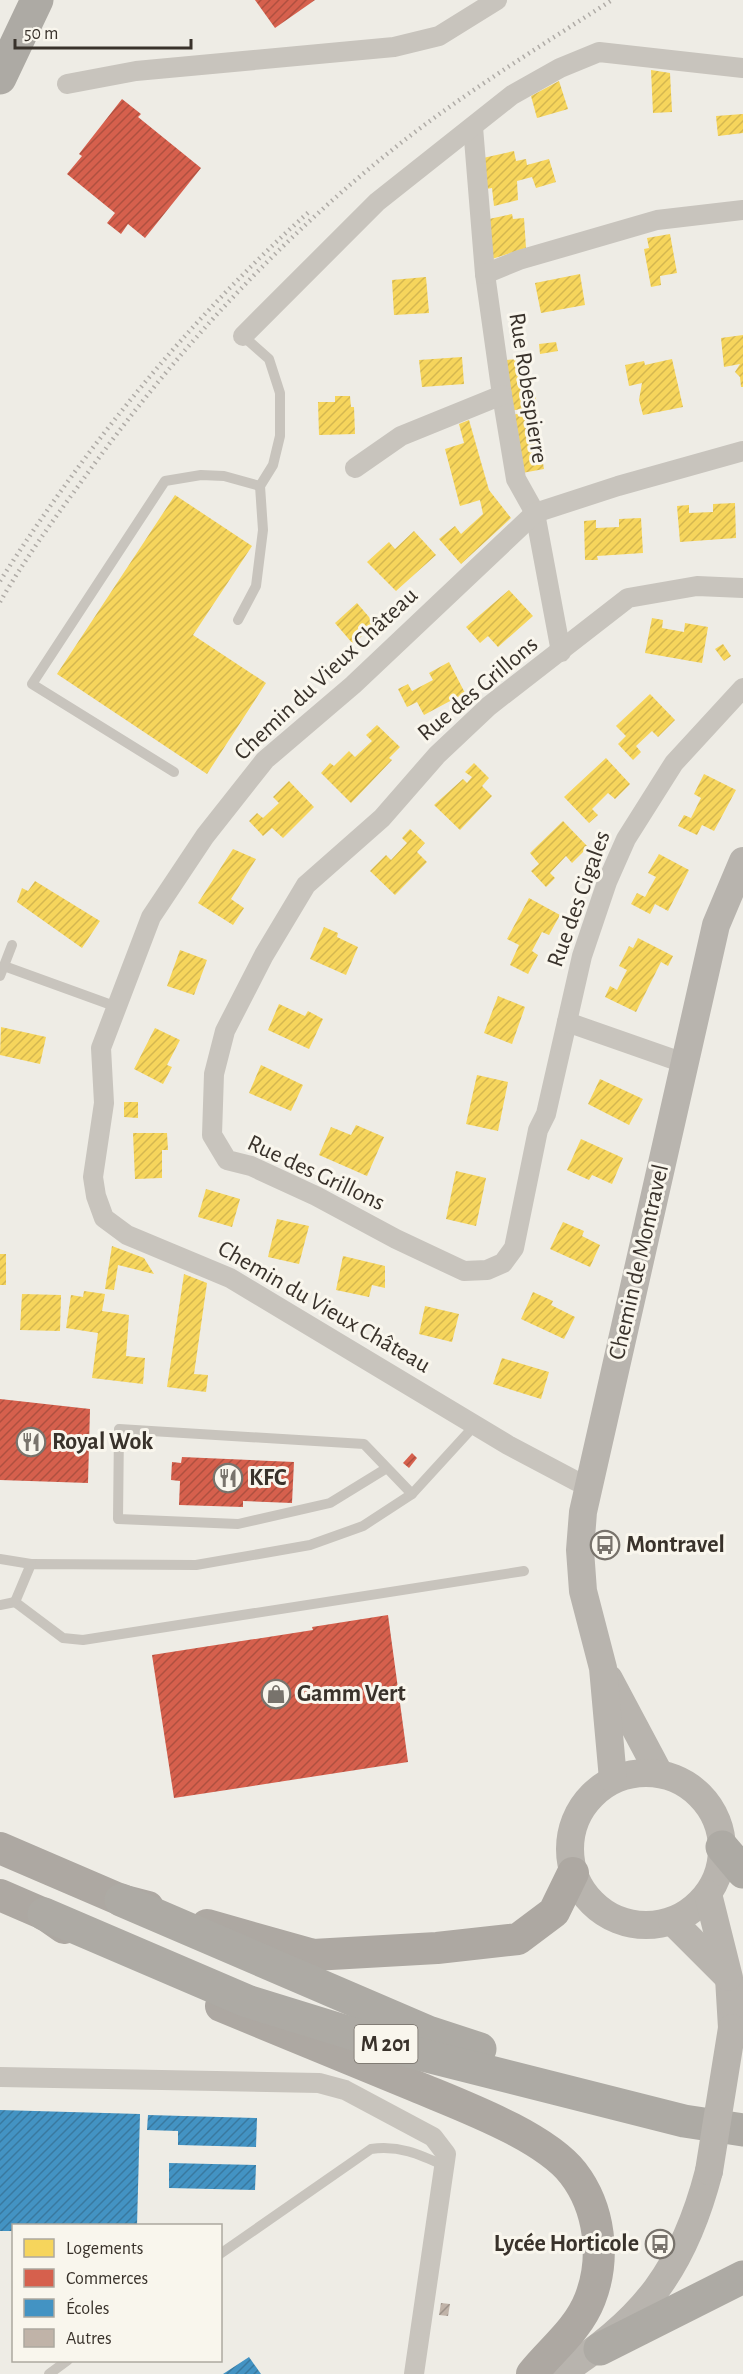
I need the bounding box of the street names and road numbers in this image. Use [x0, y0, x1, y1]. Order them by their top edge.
street label: Rue Robespierre [504, 311, 552, 465]
street label: Chemin du Vieux Château [230, 583, 422, 765]
street label: Rue des Grillons [413, 632, 543, 746]
street label: Rue des Cigales [543, 828, 615, 970]
street label: Rue des Grillons [244, 1131, 388, 1215]
street label: Chemin de Montravel [605, 1162, 673, 1362]
street label: Chemin du Vieux Château [214, 1236, 434, 1378]
road number: M 201 [354, 2025, 418, 2063]

